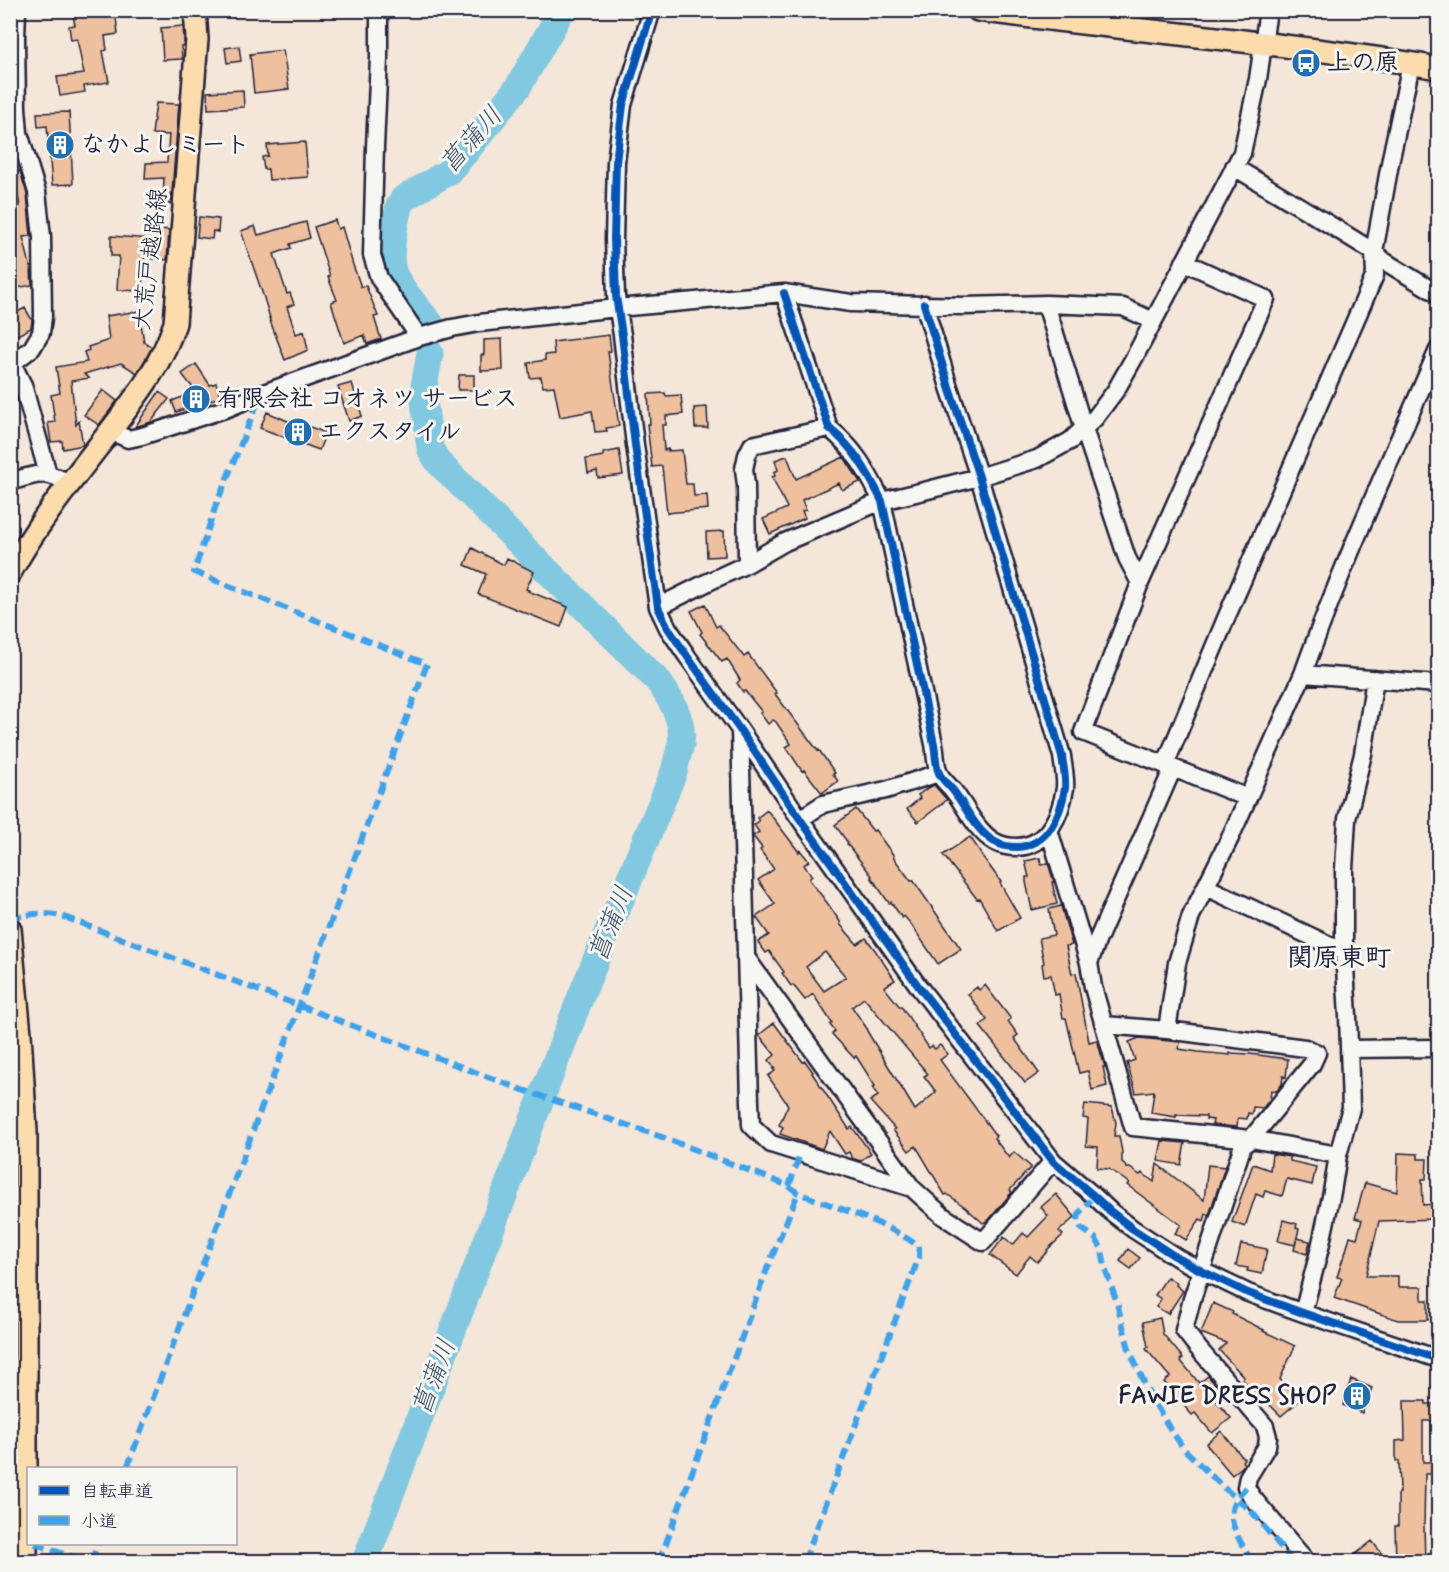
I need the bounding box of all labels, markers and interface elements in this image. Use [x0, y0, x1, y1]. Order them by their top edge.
bus stop icon: 上の原 [1290, 47, 1322, 79]
place label: 上の原 [1327, 48, 1399, 79]
water label: 菖蒲川 [433, 100, 511, 180]
building icon: なかよしミート [44, 129, 76, 161]
place label: なかよしミート [81, 130, 249, 161]
street label: 大荒戸越路線 [127, 186, 175, 332]
building icon: 有限会社 コオネツ サービス [180, 383, 212, 415]
place label: 有限会社 コオネツ サービス [217, 384, 517, 415]
building icon: エクスタイル [282, 416, 314, 448]
place label: エクスタイル [319, 417, 462, 448]
water label: 菖蒲川 [582, 881, 642, 967]
district label: 関原東町 [1287, 942, 1391, 976]
water label: 菖蒲川 [405, 1334, 465, 1420]
building icon: FAWIE DRESS SHOP [1341, 1380, 1373, 1412]
place label: FAWIE DRESS SHOP [1118, 1381, 1337, 1412]
legend [27, 1467, 237, 1545]
text: 自転車道 [81, 1480, 153, 1504]
text: 小道 [81, 1510, 117, 1534]

